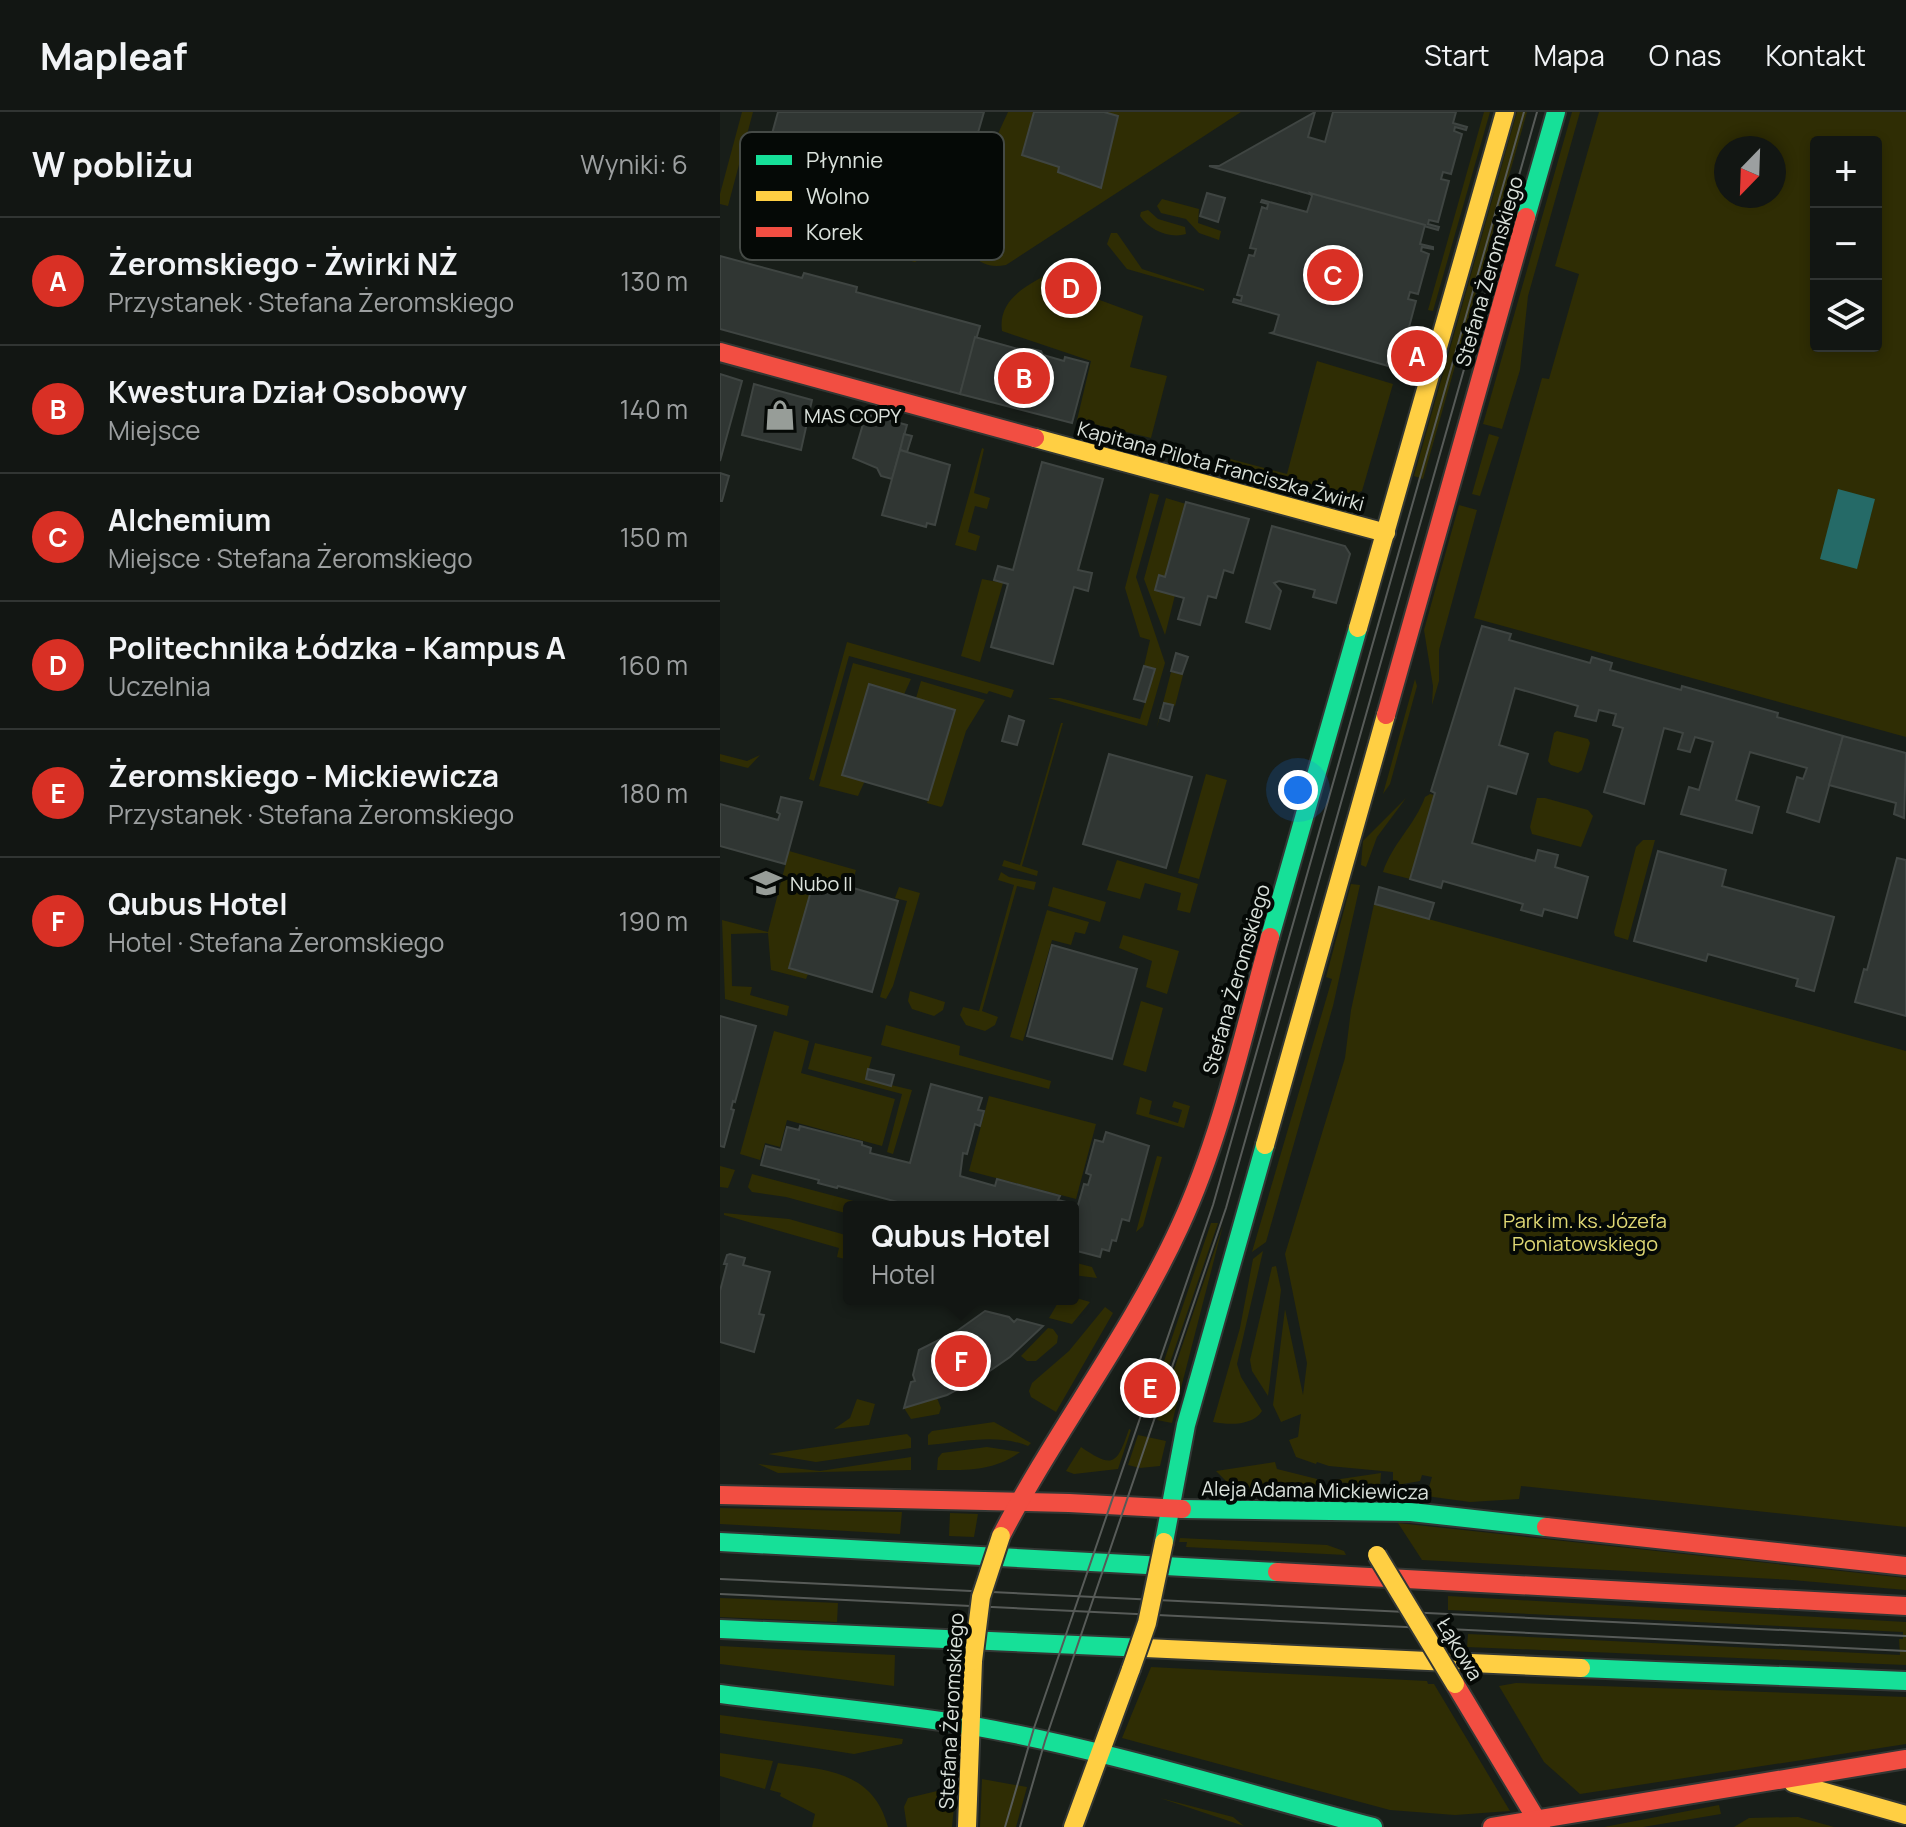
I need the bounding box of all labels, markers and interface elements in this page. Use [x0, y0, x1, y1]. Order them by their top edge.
text: Mapleaf [40, 29, 187, 81]
text: Start [1424, 36, 1489, 74]
text: Mapa [1533, 36, 1605, 74]
text: O nas [1649, 36, 1721, 74]
text: Kontakt [1765, 36, 1866, 74]
legend [740, 132, 1004, 260]
north arrow [1714, 136, 1786, 208]
map controls [1810, 136, 1882, 352]
button: + [1810, 136, 1882, 208]
text: W pobliżu [32, 141, 193, 187]
text: Płynnie [806, 145, 883, 175]
text: Wyniki: 6 [580, 146, 688, 182]
street label: Stefana Żeromskiego [1449, 173, 1529, 369]
text: Wolno [806, 181, 869, 211]
button: − [1810, 208, 1882, 280]
text: Korek [806, 217, 864, 247]
text: Żeromskiego - Żwirki NŻ [108, 243, 458, 284]
pin: C [1307, 245, 1359, 305]
pin: D [1045, 258, 1097, 318]
text: A [49, 263, 67, 299]
text: 130 m [620, 263, 688, 299]
button: layers [1810, 280, 1882, 352]
text: Przystanek · Stefana Żeromskiego [108, 284, 514, 320]
pin: A [1391, 326, 1443, 386]
pin: B [998, 348, 1050, 408]
text: Kwestura Dział Osobowy [108, 371, 467, 412]
text: B [50, 391, 66, 427]
text: 140 m [619, 391, 688, 427]
shop icon: MAS COPY [763, 398, 797, 432]
place label: MAS COPY [804, 402, 902, 429]
text: Miejsce [108, 412, 200, 448]
street label: Kapitana Pilota Franciszka Żwirki [1074, 415, 1368, 517]
text: Alchemium [108, 499, 271, 540]
text: C [48, 519, 68, 555]
text: 150 m [620, 519, 688, 555]
text: Miejsce · Stefana Żeromskiego [108, 540, 473, 576]
text: Politechnika Łódzka - Kampus A [108, 627, 566, 668]
text: D [49, 647, 67, 683]
text: 160 m [619, 647, 688, 683]
text: Uczelnia [108, 668, 211, 704]
text: Żeromskiego - Mickiewicza [108, 755, 499, 796]
your location [1278, 770, 1318, 810]
text: E [50, 775, 66, 811]
text: 180 m [620, 775, 688, 811]
text: Przystanek · Stefana Żeromskiego [108, 796, 514, 832]
school or university icon: Nubo II [749, 866, 783, 900]
place label: Nubo II [790, 870, 853, 897]
street label: Stefana Żeromskiego [1196, 881, 1276, 1077]
text: Qubus Hotel [108, 883, 288, 924]
text: F [51, 903, 65, 939]
text: 190 m [619, 903, 688, 939]
text: Hotel · Stefana Żeromskiego [108, 924, 444, 960]
popup [843, 1201, 1079, 1305]
park label: Park im. ks. Józefa Poniatowskiego [1503, 1207, 1667, 1257]
text: Qubus Hotel [871, 1215, 1051, 1256]
text: Hotel [871, 1256, 936, 1292]
pin: F [935, 1331, 987, 1391]
pin: E [1124, 1358, 1176, 1418]
street label: Aleja Adama Mickiewicza [1201, 1475, 1429, 1505]
street label: Stefana Żeromskiego [932, 1612, 970, 1810]
street label: Łąkowa [1431, 1613, 1489, 1685]

